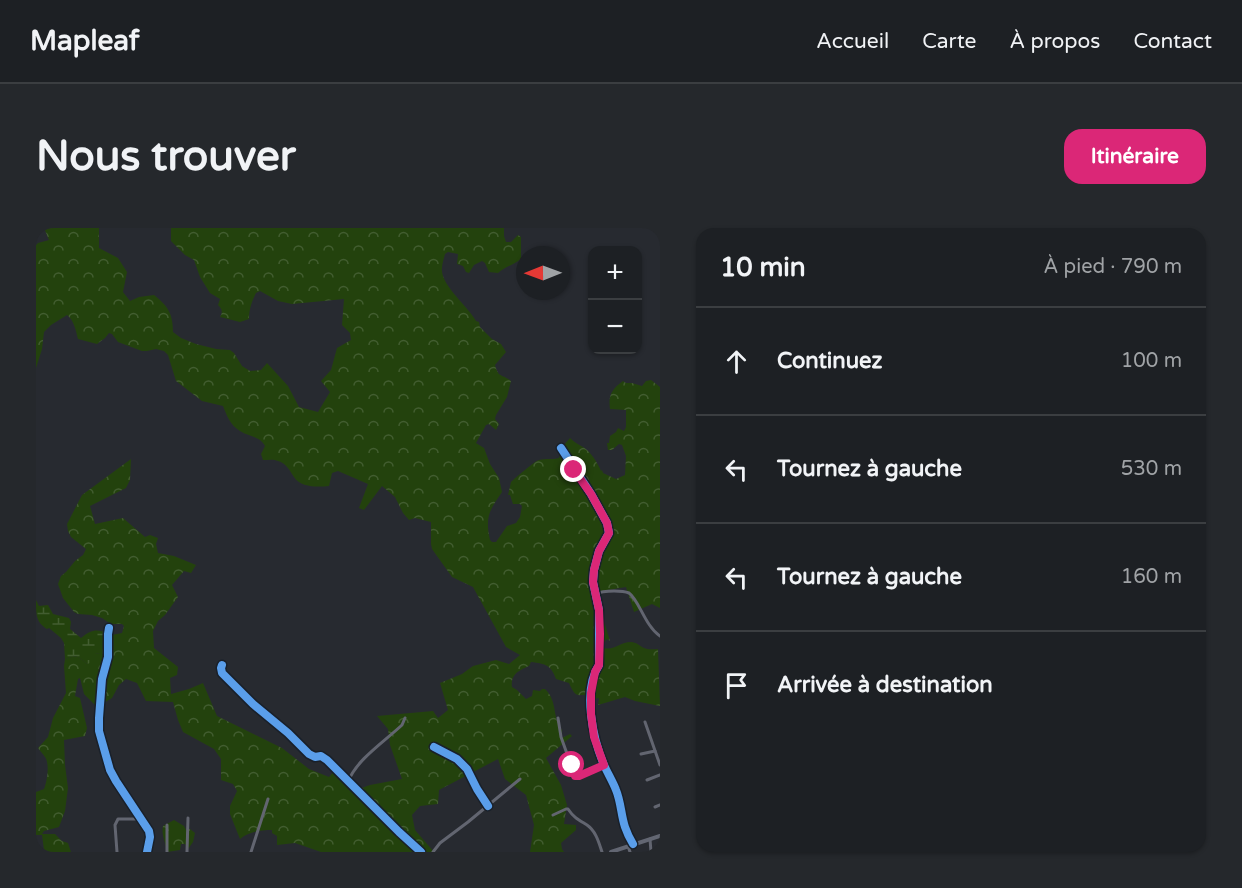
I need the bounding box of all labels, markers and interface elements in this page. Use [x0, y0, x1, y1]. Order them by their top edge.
text: Mapleaf [30, 24, 139, 58]
text: Accueil [816, 29, 889, 54]
text: Carte [922, 29, 976, 54]
text: À propos [1009, 29, 1100, 54]
text: Contact [1133, 29, 1212, 54]
button: Itinéraire [1064, 129, 1206, 184]
text: Nous trouver [36, 131, 296, 182]
north arrow [516, 246, 570, 300]
map controls [588, 246, 642, 354]
button: + [588, 246, 642, 300]
text: 10 min [720, 252, 806, 283]
text: À pied · 790 m [1044, 255, 1182, 279]
button: − [588, 300, 642, 354]
icon: ahead [720, 345, 753, 378]
text: Continuez [777, 348, 882, 374]
text: 100 m [1121, 349, 1182, 373]
icon: left [720, 453, 753, 486]
route end [560, 456, 586, 482]
text: Tournez à gauche [777, 456, 962, 482]
text: 530 m [1121, 457, 1182, 481]
icon: left [720, 561, 753, 594]
text: Tournez à gauche [777, 564, 962, 590]
text: 160 m [1121, 565, 1182, 589]
icon: arrive [720, 669, 753, 702]
text: Arrivée à destination [777, 672, 993, 698]
route start [558, 751, 584, 777]

